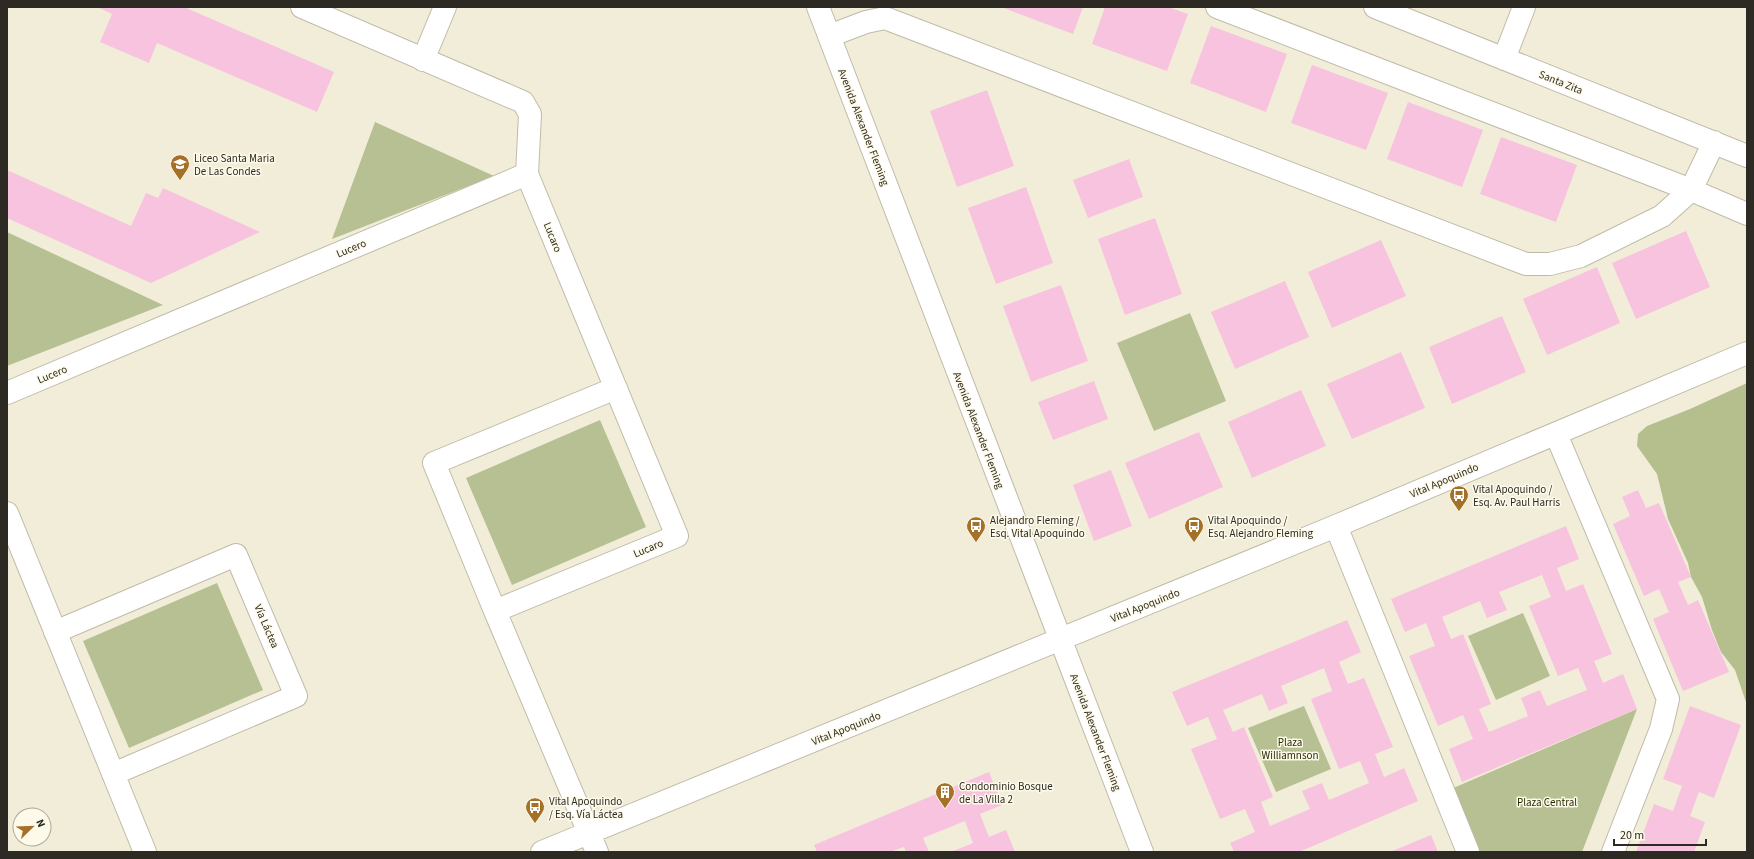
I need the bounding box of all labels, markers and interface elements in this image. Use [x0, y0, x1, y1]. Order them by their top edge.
street label: Avenida Alexander Fleming [834, 67, 893, 188]
street label: Santa Zita [1537, 67, 1585, 98]
place label: Liceo Santa Maria De Las Condes [194, 151, 275, 179]
school or university icon: Liceo Santa Maria De Las Condes [169, 153, 191, 181]
street label: Lucaro [540, 220, 565, 255]
street label: Lucero [334, 235, 368, 261]
street label: Lucero [35, 361, 69, 387]
street label: Avenida Alexander Fleming [949, 370, 1008, 491]
street label: Vital Apoquindo [1408, 459, 1481, 502]
place label: Vital Apoquindo / Esq. Av. Paul Harris [1473, 482, 1560, 510]
bus stop icon: Vital Apoquindo / Esq. Av. Paul Harris [1448, 484, 1470, 512]
place label: Alejandro Fleming / Esq. Vital Apoquindo [990, 513, 1085, 541]
place label: Vital Apoquindo / Esq. Alejandro Fleming [1208, 513, 1313, 541]
bus stop icon: Alejandro Fleming / Esq. Vital Apoquindo [965, 515, 987, 543]
bus stop icon: Vital Apoquindo / Esq. Alejandro Fleming [1183, 515, 1205, 543]
street label: Lucaro [631, 535, 666, 561]
street label: Vital Apoquindo [1108, 585, 1182, 626]
street label: Vía Láctea [251, 602, 283, 651]
street label: Avenida Alexander Fleming [1066, 672, 1125, 793]
street label: Vital Apoquindo [809, 708, 883, 749]
park label: Plaza Williamnson [1262, 735, 1318, 763]
place label: Condominio Bosque de La Villa 2 [959, 779, 1053, 807]
building icon: Condominio Bosque de La Villa 2 [934, 781, 956, 809]
place label: Vital Apoquindo / Esq. Vía Láctea [549, 794, 623, 822]
park label: Plaza Central [1517, 795, 1577, 810]
bus stop icon: Vital Apoquindo / Esq. Vía Láctea [524, 796, 546, 824]
north arrow [12, 807, 52, 847]
text: N [32, 817, 49, 830]
scale bar [1614, 821, 1706, 847]
text: 20 m [1620, 827, 1644, 844]

